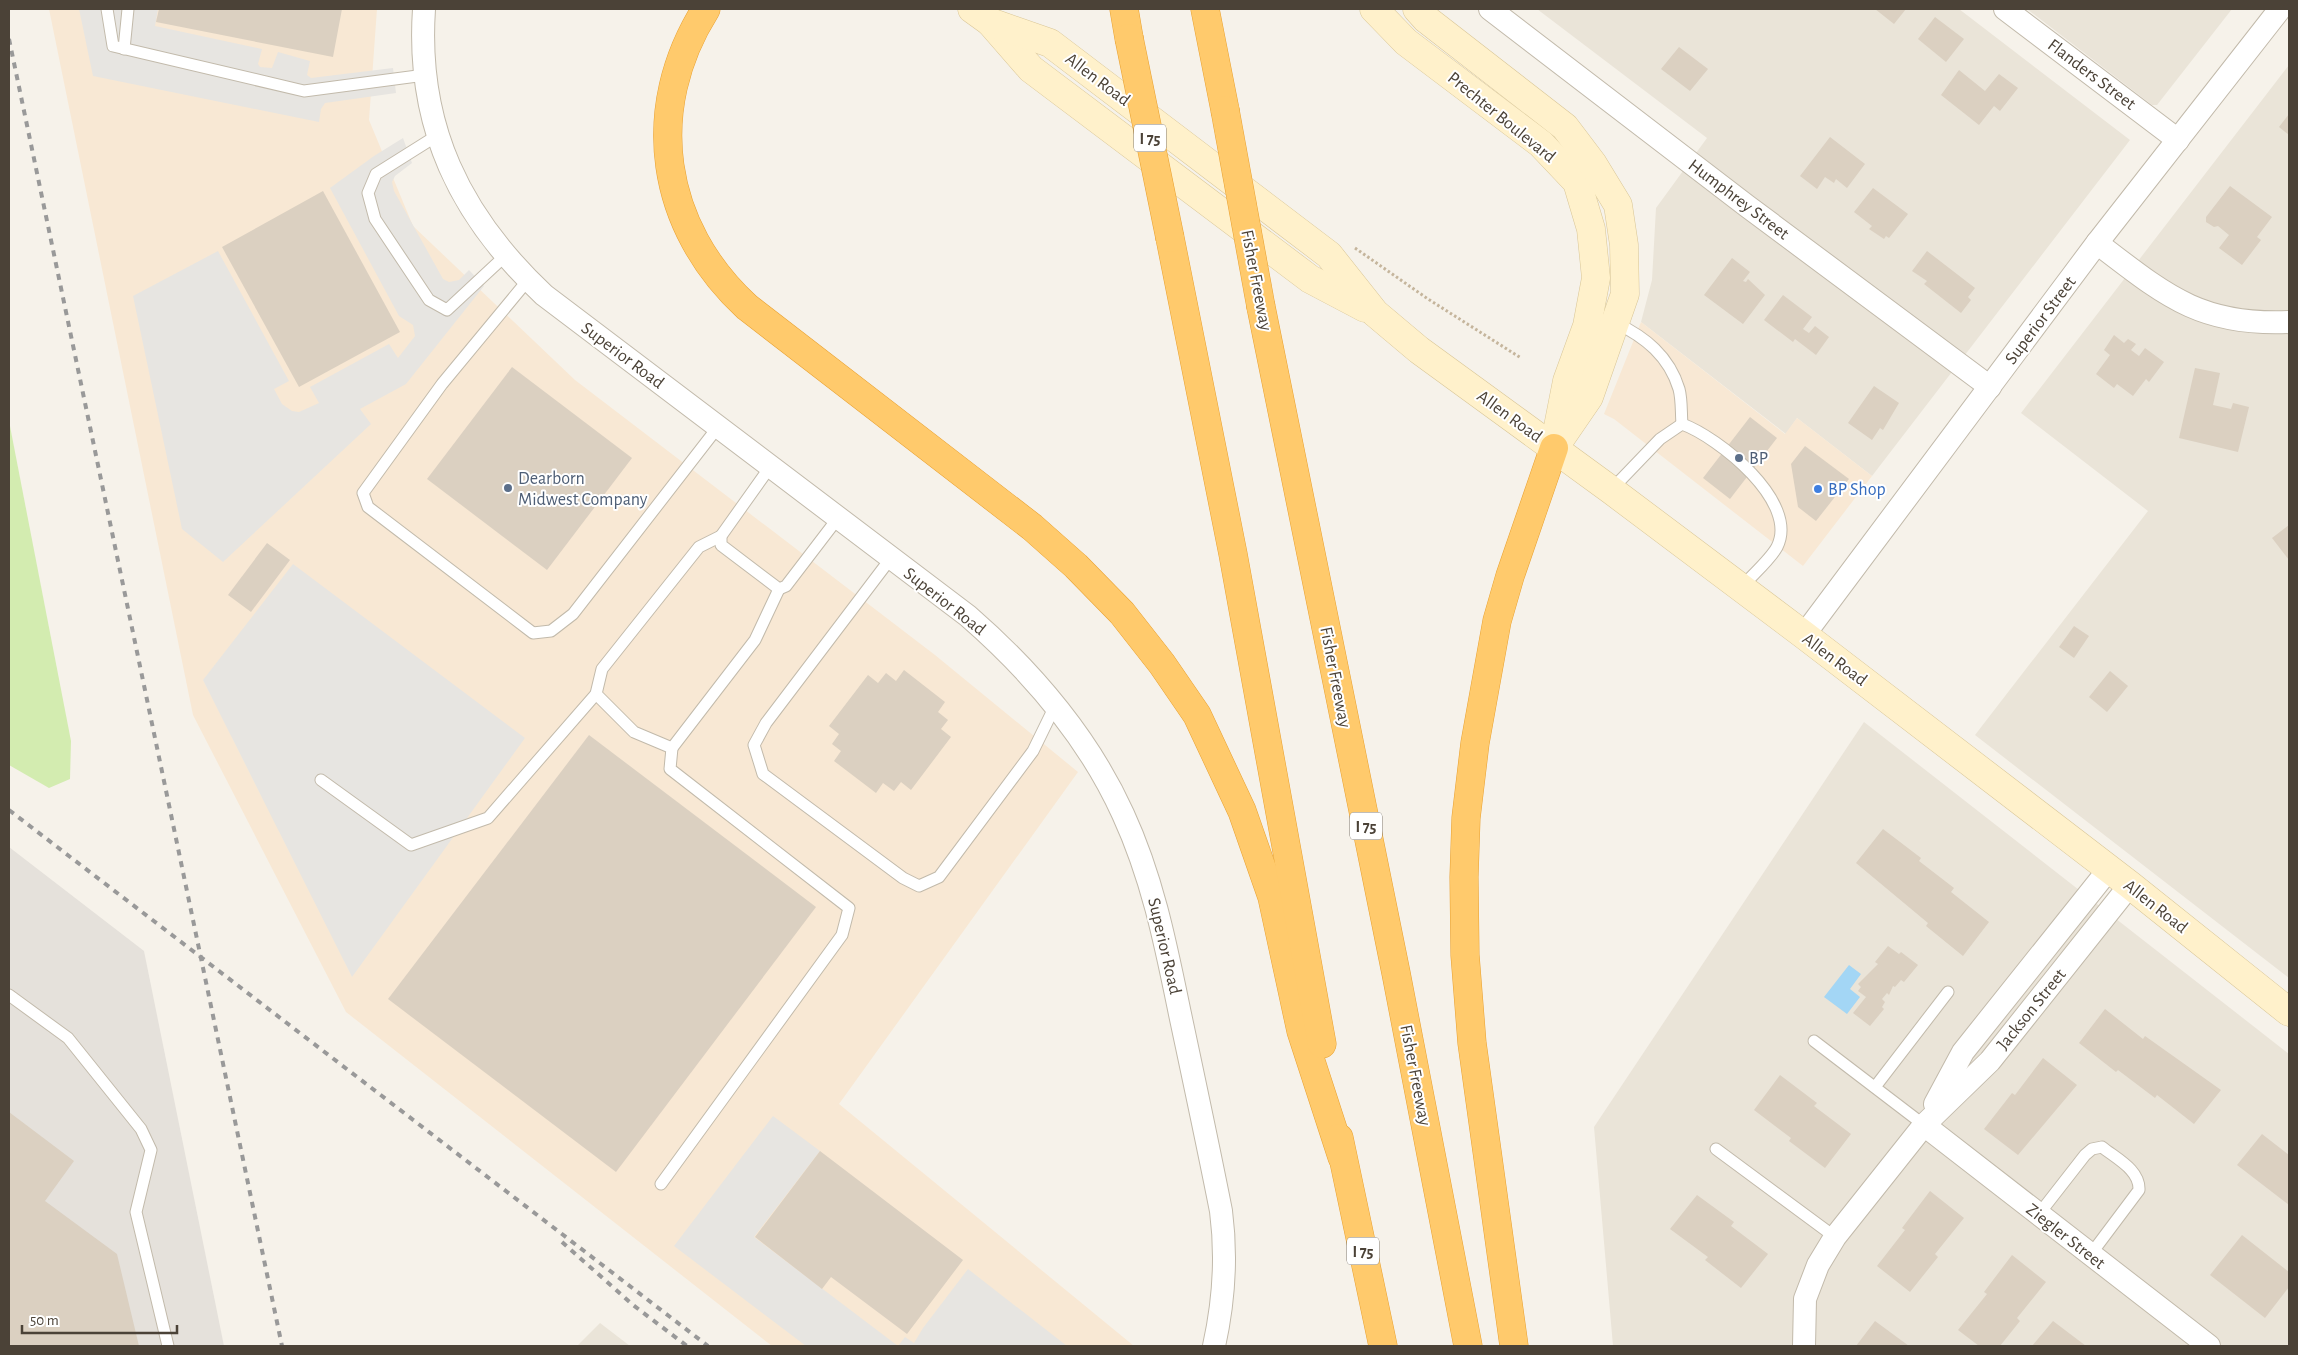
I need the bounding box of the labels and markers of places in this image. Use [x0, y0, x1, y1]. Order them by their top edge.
place label: BP [1749, 450, 1768, 468]
marker: BP [1733, 452, 1745, 464]
place label: Dearborn Midwest Company [518, 470, 648, 509]
place label: BP Shop [1828, 481, 1886, 499]
marker: Dearborn Midwest Company [502, 482, 514, 494]
marker: BP Shop [1812, 483, 1824, 495]

